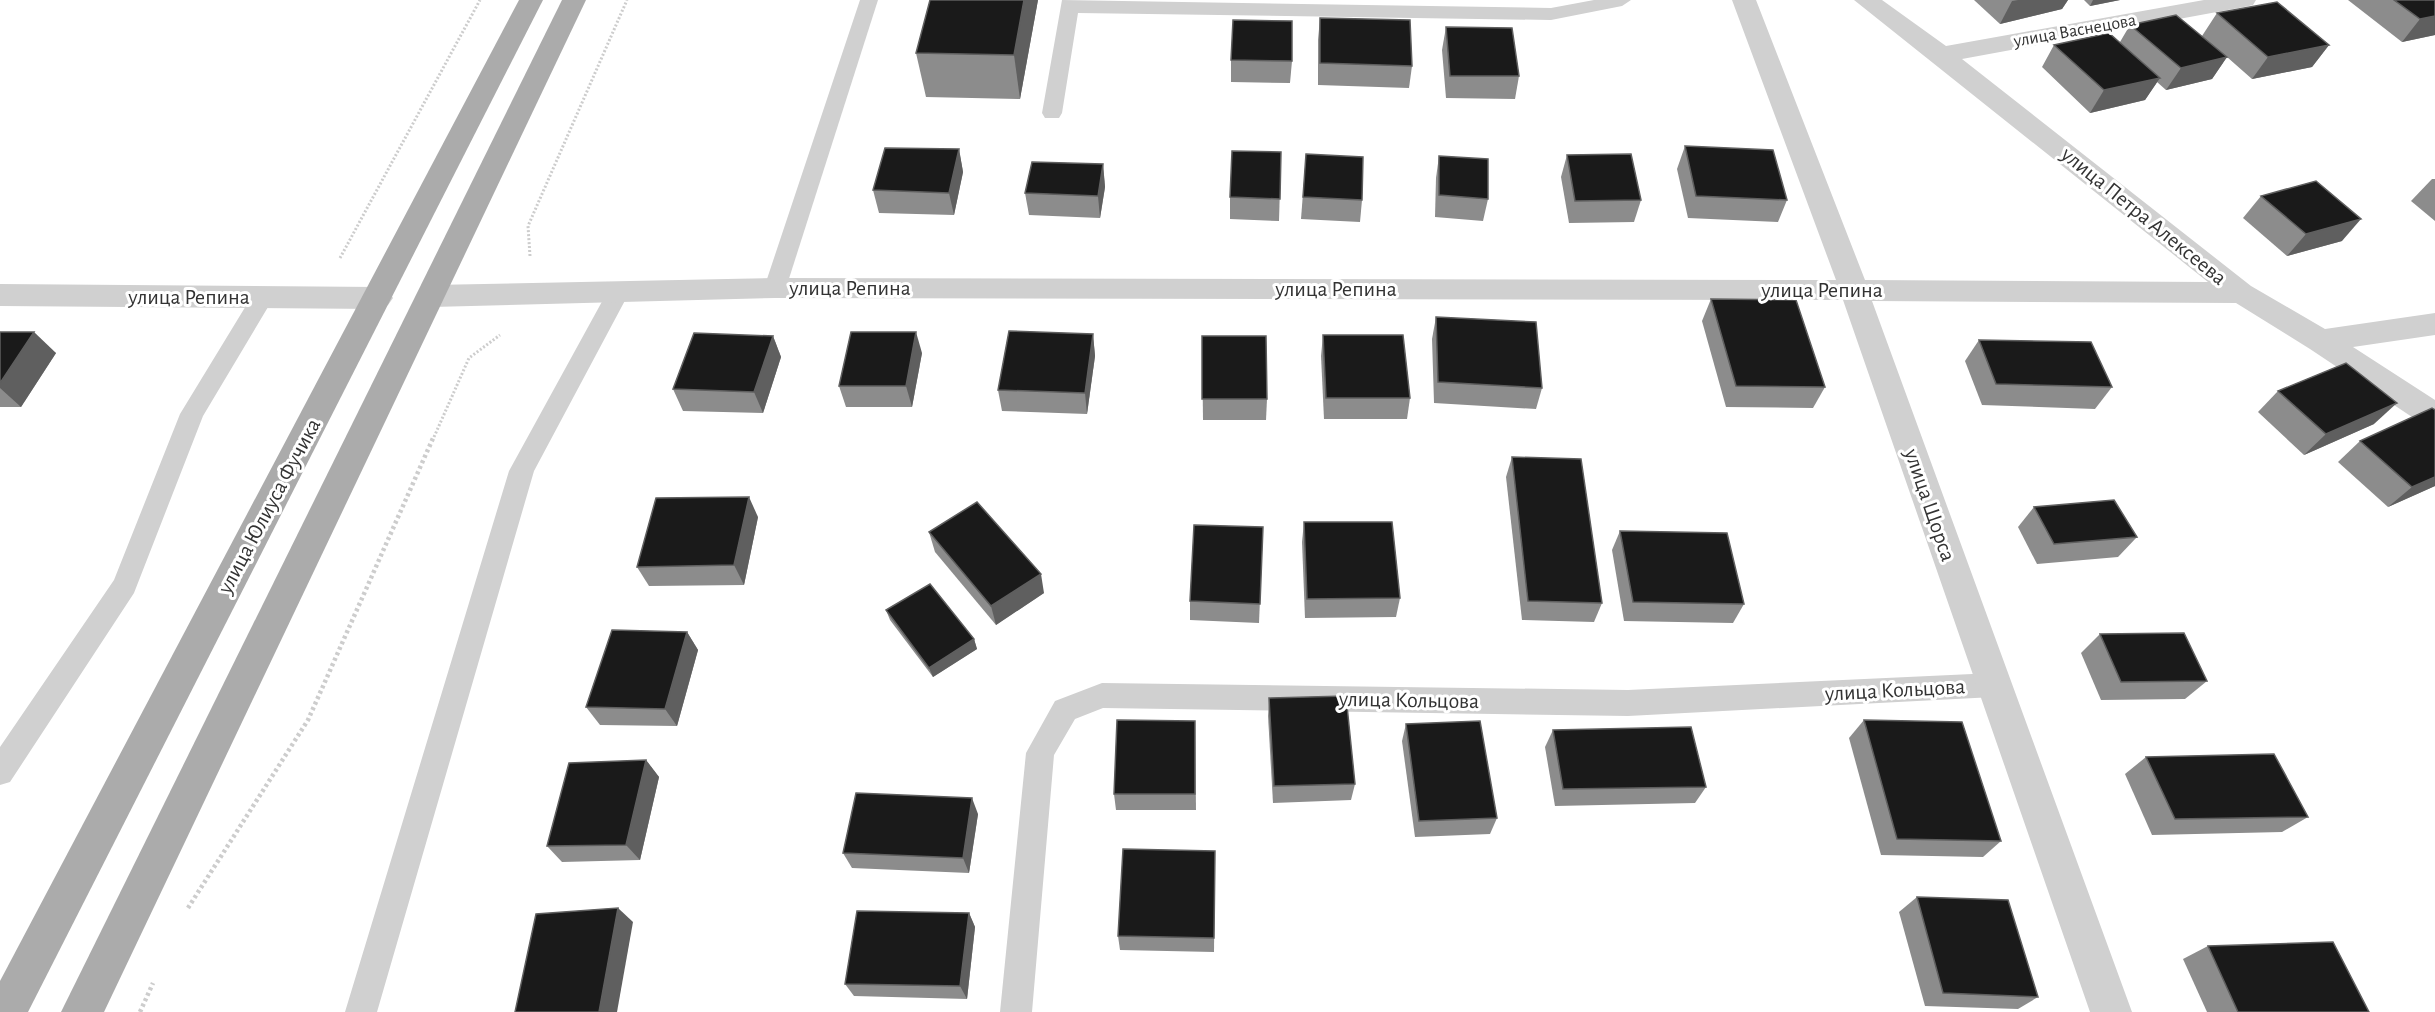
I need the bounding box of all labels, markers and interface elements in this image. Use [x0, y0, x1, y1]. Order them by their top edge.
street label: улица Васнецова [2011, 11, 2138, 51]
street label: улица Петра Алексеева [2056, 142, 2231, 289]
street label: улица Репина [788, 277, 911, 299]
street label: улица Репина [1274, 278, 1397, 300]
street label: улица Репина [1760, 279, 1883, 301]
street label: улица Репина [127, 286, 250, 308]
street label: улица Юлиуса Фучика [213, 415, 324, 598]
street label: улица Щорса [1900, 445, 1959, 564]
street label: улица Кольцова [1823, 675, 1966, 705]
street label: улица Кольцова [1338, 688, 1479, 712]

